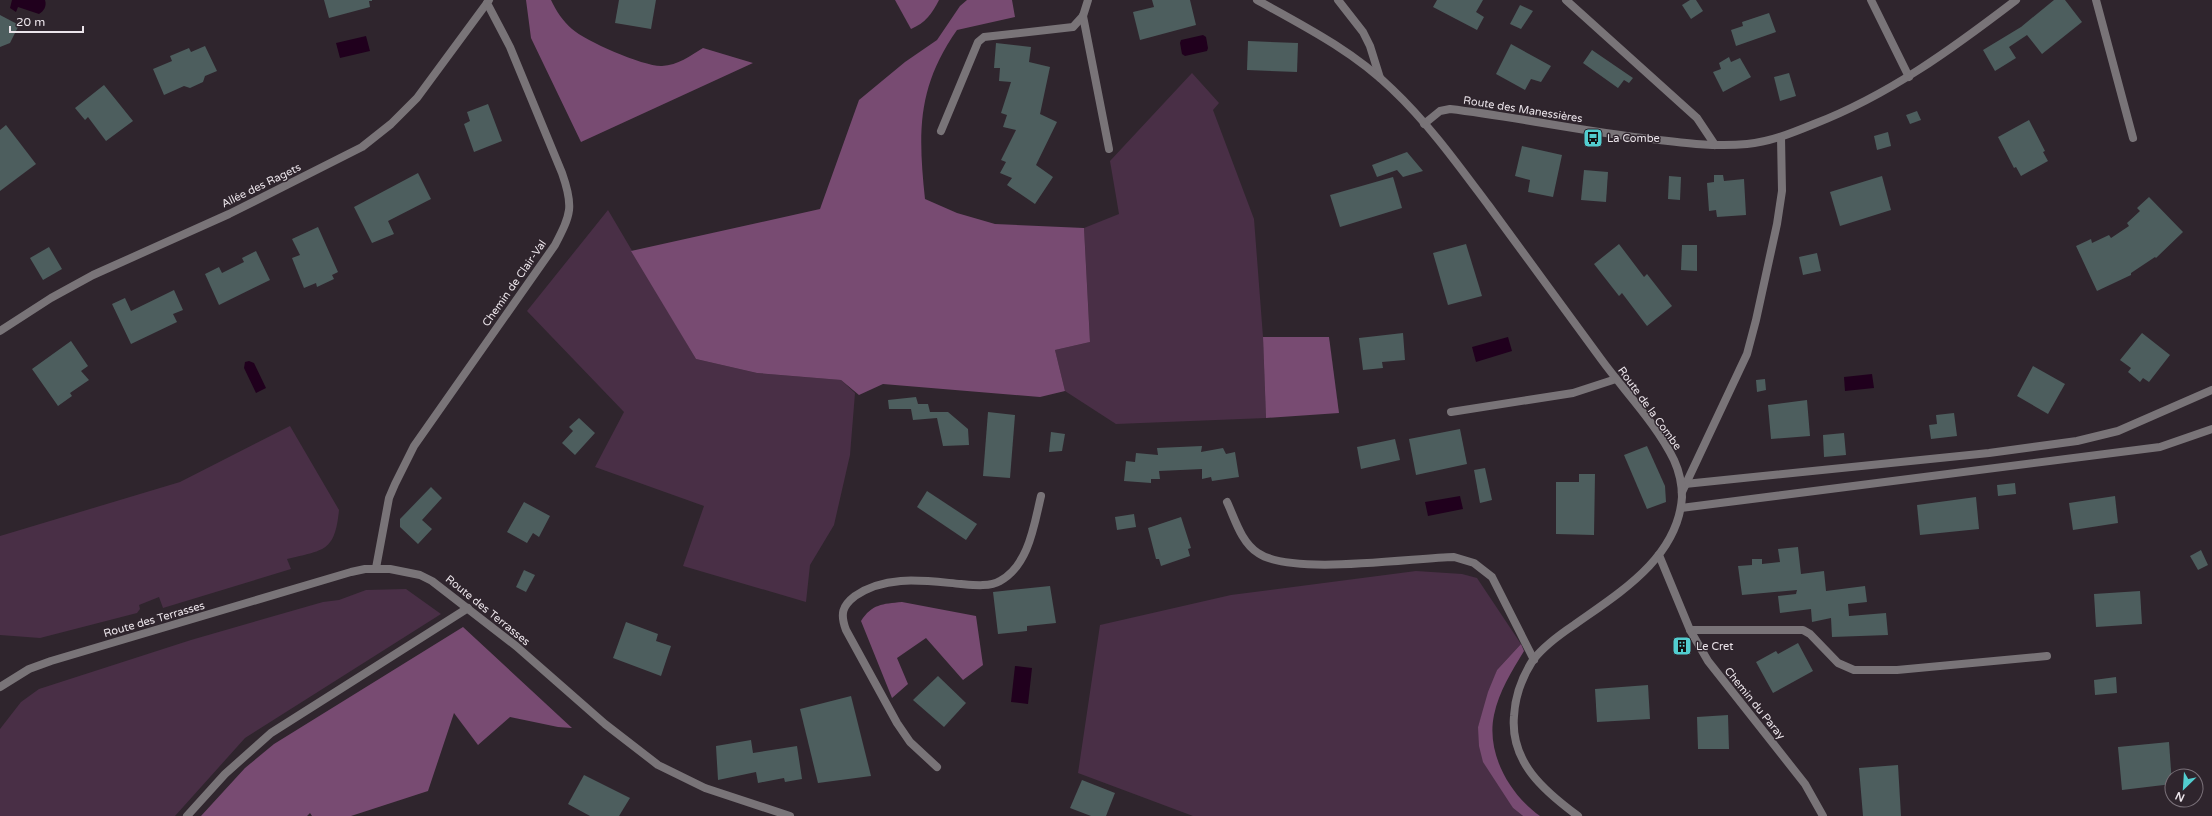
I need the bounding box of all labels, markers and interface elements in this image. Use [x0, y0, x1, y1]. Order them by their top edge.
scale bar [10, 8, 83, 34]
text: 20 m [16, 15, 45, 29]
street label: Route des Manessières [1462, 94, 1583, 125]
bus stop icon: La Combe [1582, 127, 1604, 149]
place label: La Combe [1607, 132, 1660, 145]
street label: Allée des Ragets [219, 161, 303, 210]
street label: Chemin de Clair-Val [480, 238, 549, 329]
street label: Route de la Combe [1615, 364, 1684, 452]
street label: Route des Terrasses [443, 572, 532, 648]
street label: Route des Terrasses [102, 599, 206, 640]
building icon: Le Cret [1671, 635, 1693, 657]
place label: Le Cret [1696, 640, 1733, 653]
street label: Chemin du Paray [1722, 665, 1788, 742]
north arrow [2164, 768, 2204, 808]
text: N [2173, 789, 2187, 804]

